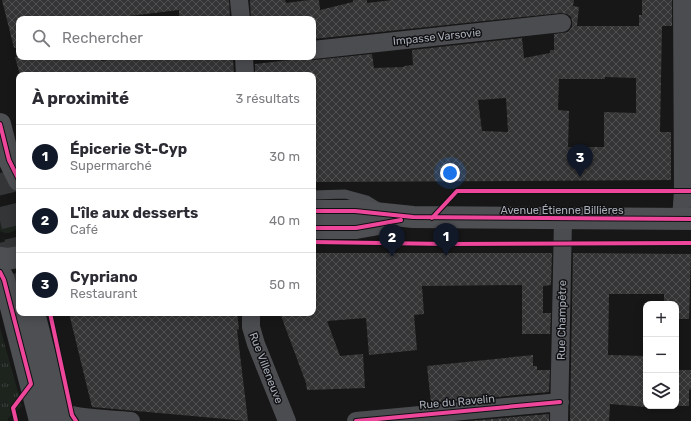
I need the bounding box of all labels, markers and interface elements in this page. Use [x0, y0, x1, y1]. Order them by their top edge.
search box [16, 16, 316, 60]
street label: Impasse Varsovie [392, 26, 482, 48]
icon: search [30, 27, 52, 49]
text: Rechercher [62, 29, 143, 47]
text: À proximité [32, 88, 129, 108]
text: 3 résultats [235, 91, 300, 106]
text: Épicerie St-Cyp [70, 140, 187, 158]
pin: 3 [567, 144, 593, 177]
text: 1 [42, 149, 48, 164]
text: 30 m [269, 149, 300, 164]
text: Supermarché [70, 158, 152, 173]
your location [440, 163, 460, 183]
text: L'île aux desserts [70, 204, 198, 222]
street label: Avenue Étienne Billières [500, 204, 624, 217]
text: 2 [41, 213, 49, 228]
text: 40 m [269, 213, 300, 228]
text: Café [70, 222, 98, 237]
pin: 1 [433, 223, 459, 256]
pin: 2 [379, 224, 405, 257]
text: Cypriano [70, 268, 138, 286]
text: 3 [41, 277, 49, 292]
text: 50 m [269, 277, 300, 292]
street label: Rue Champêtre [555, 280, 569, 360]
text: Restaurant [70, 286, 137, 301]
map controls [643, 301, 679, 409]
button: + [643, 301, 679, 337]
street label: Rue Villeneuve [246, 331, 286, 405]
button: − [643, 337, 679, 373]
button: layers [643, 373, 679, 409]
street label: Rue du Ravelin [419, 392, 495, 412]

